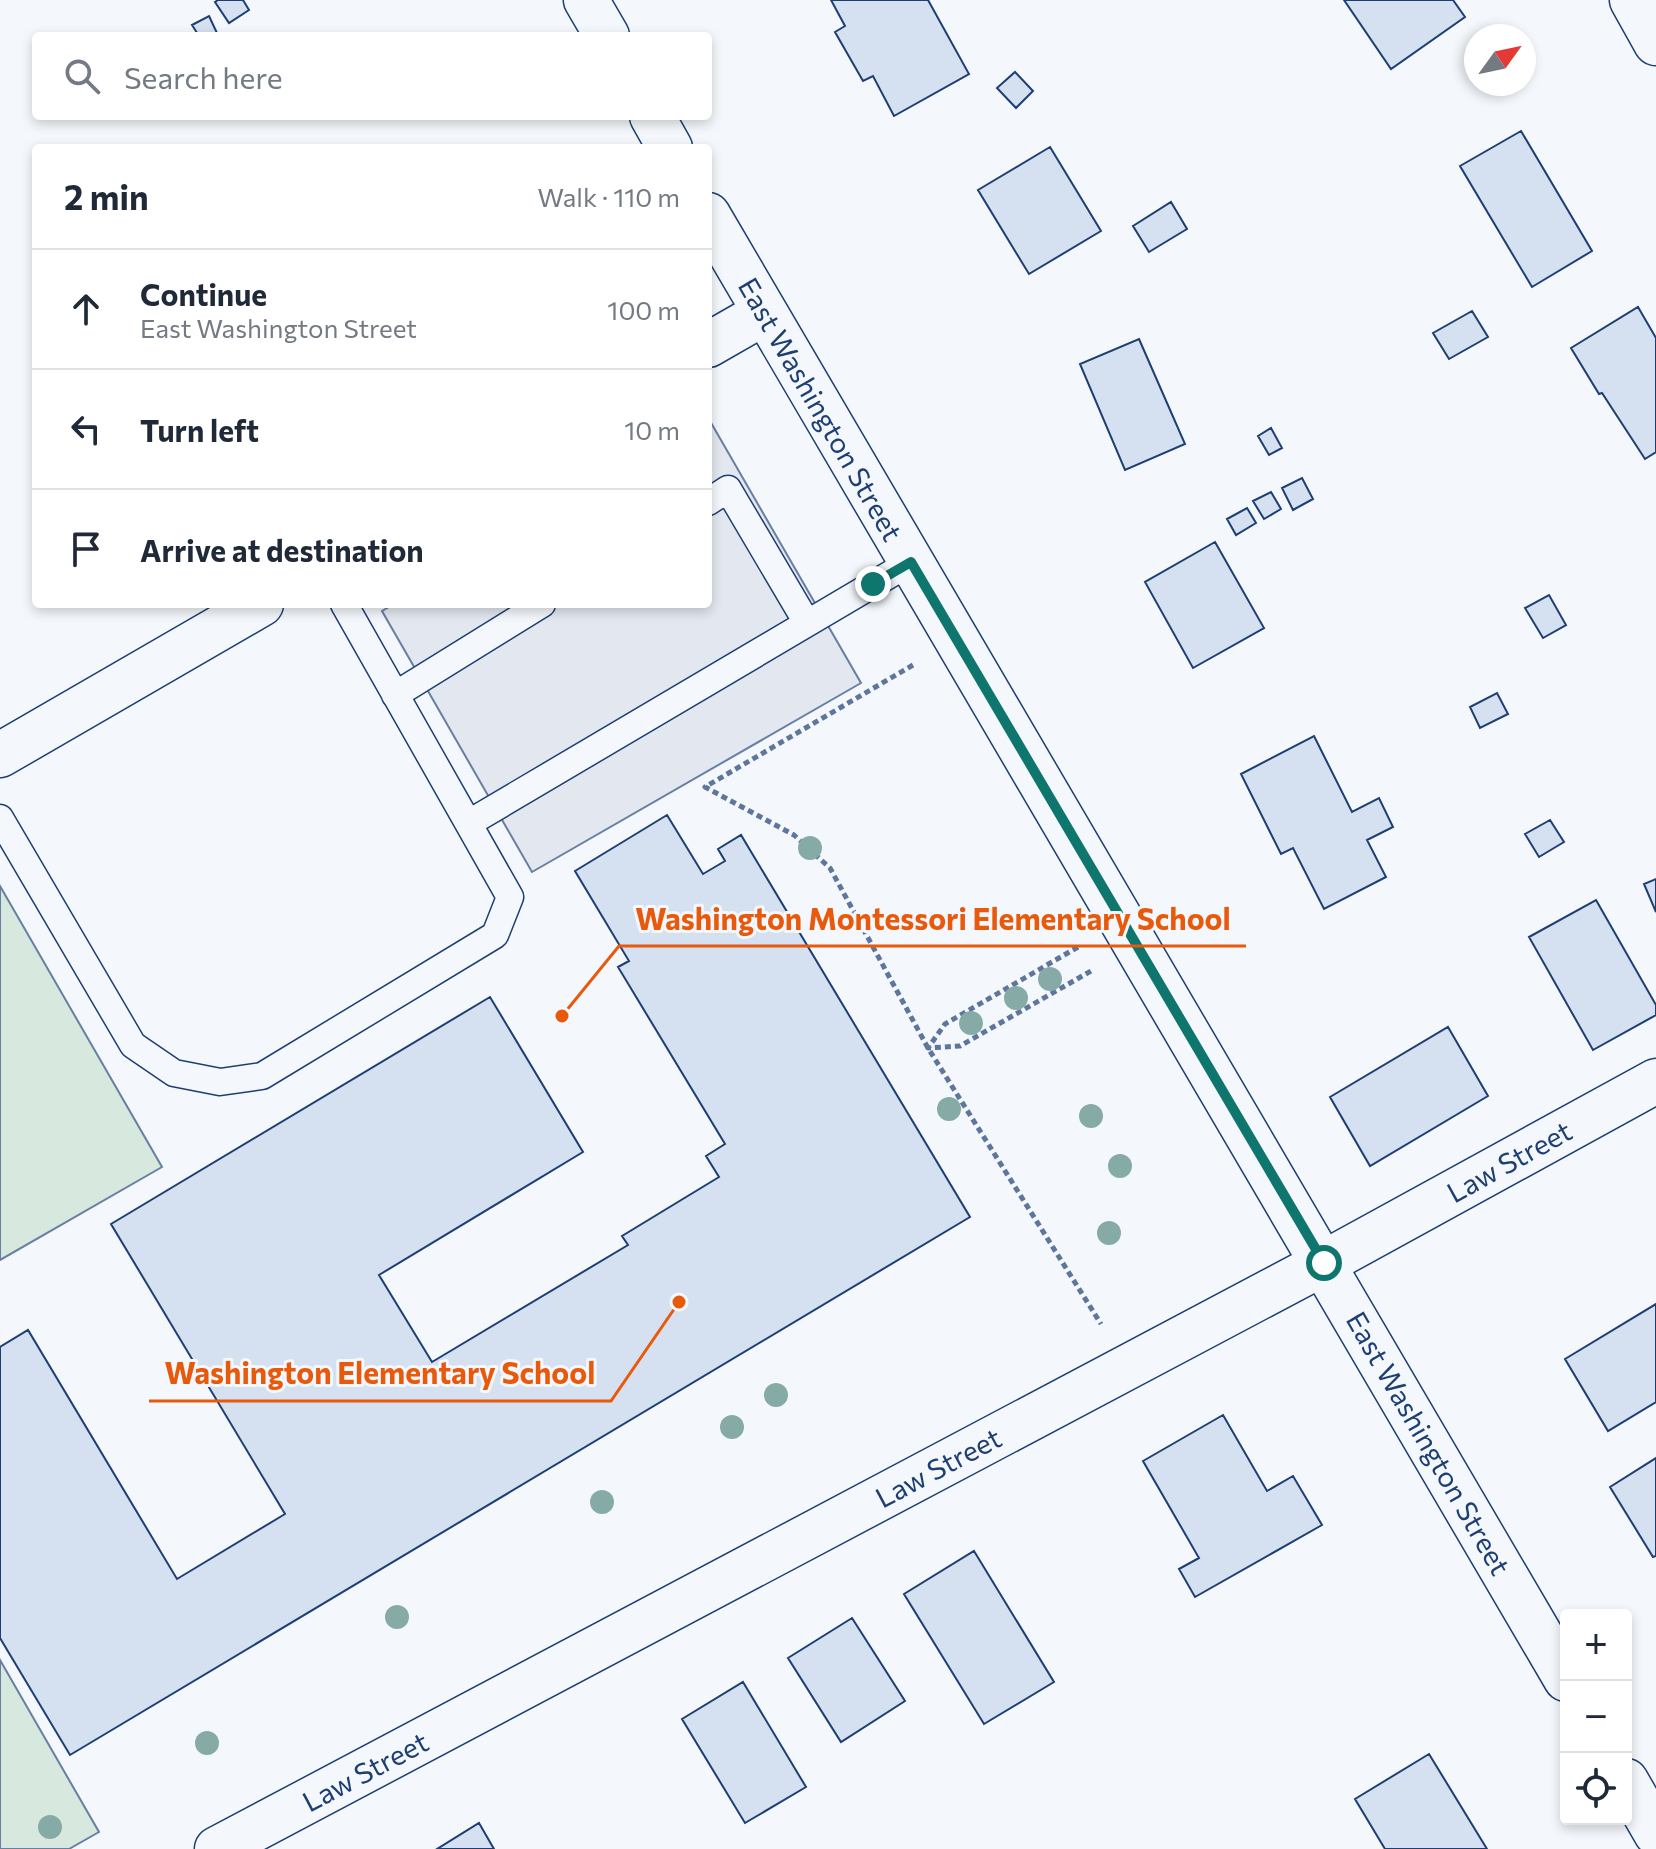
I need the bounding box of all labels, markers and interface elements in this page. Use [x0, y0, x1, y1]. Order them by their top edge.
north arrow [1464, 24, 1536, 96]
search box [32, 32, 712, 120]
icon: search [60, 54, 104, 98]
text: Search here [124, 58, 283, 95]
text: 2 min [64, 175, 149, 217]
text: Walk · 110 m [538, 181, 680, 212]
street label: East Washington Street [732, 271, 910, 547]
text: Continue [140, 275, 267, 312]
icon: ahead [64, 287, 108, 331]
text: 100 m [607, 294, 680, 325]
text: East Washington Street [140, 312, 417, 343]
icon: left [64, 407, 108, 451]
text: Turn left [140, 411, 259, 448]
text: 10 m [624, 414, 680, 445]
icon: arrive [64, 527, 108, 571]
text: Arrive at destination [140, 531, 424, 568]
route end [855, 566, 891, 602]
callout: Washington Montessori Elementary School [619, 892, 1246, 946]
text: Washington Montessori Elementary School [635, 899, 1231, 936]
street label: Law Street [1441, 1113, 1577, 1209]
route start [1306, 1245, 1342, 1281]
street label: East Washington Street [1340, 1305, 1518, 1581]
callout: Washington Elementary School [149, 1347, 611, 1401]
text: Washington Elementary School [165, 1353, 595, 1390]
street label: Law Street [869, 1420, 1007, 1514]
map controls [1560, 1609, 1632, 1825]
button: + [1560, 1609, 1632, 1681]
button: − [1560, 1681, 1632, 1753]
street label: Law Street [296, 1724, 434, 1818]
button: locate [1560, 1753, 1632, 1825]

